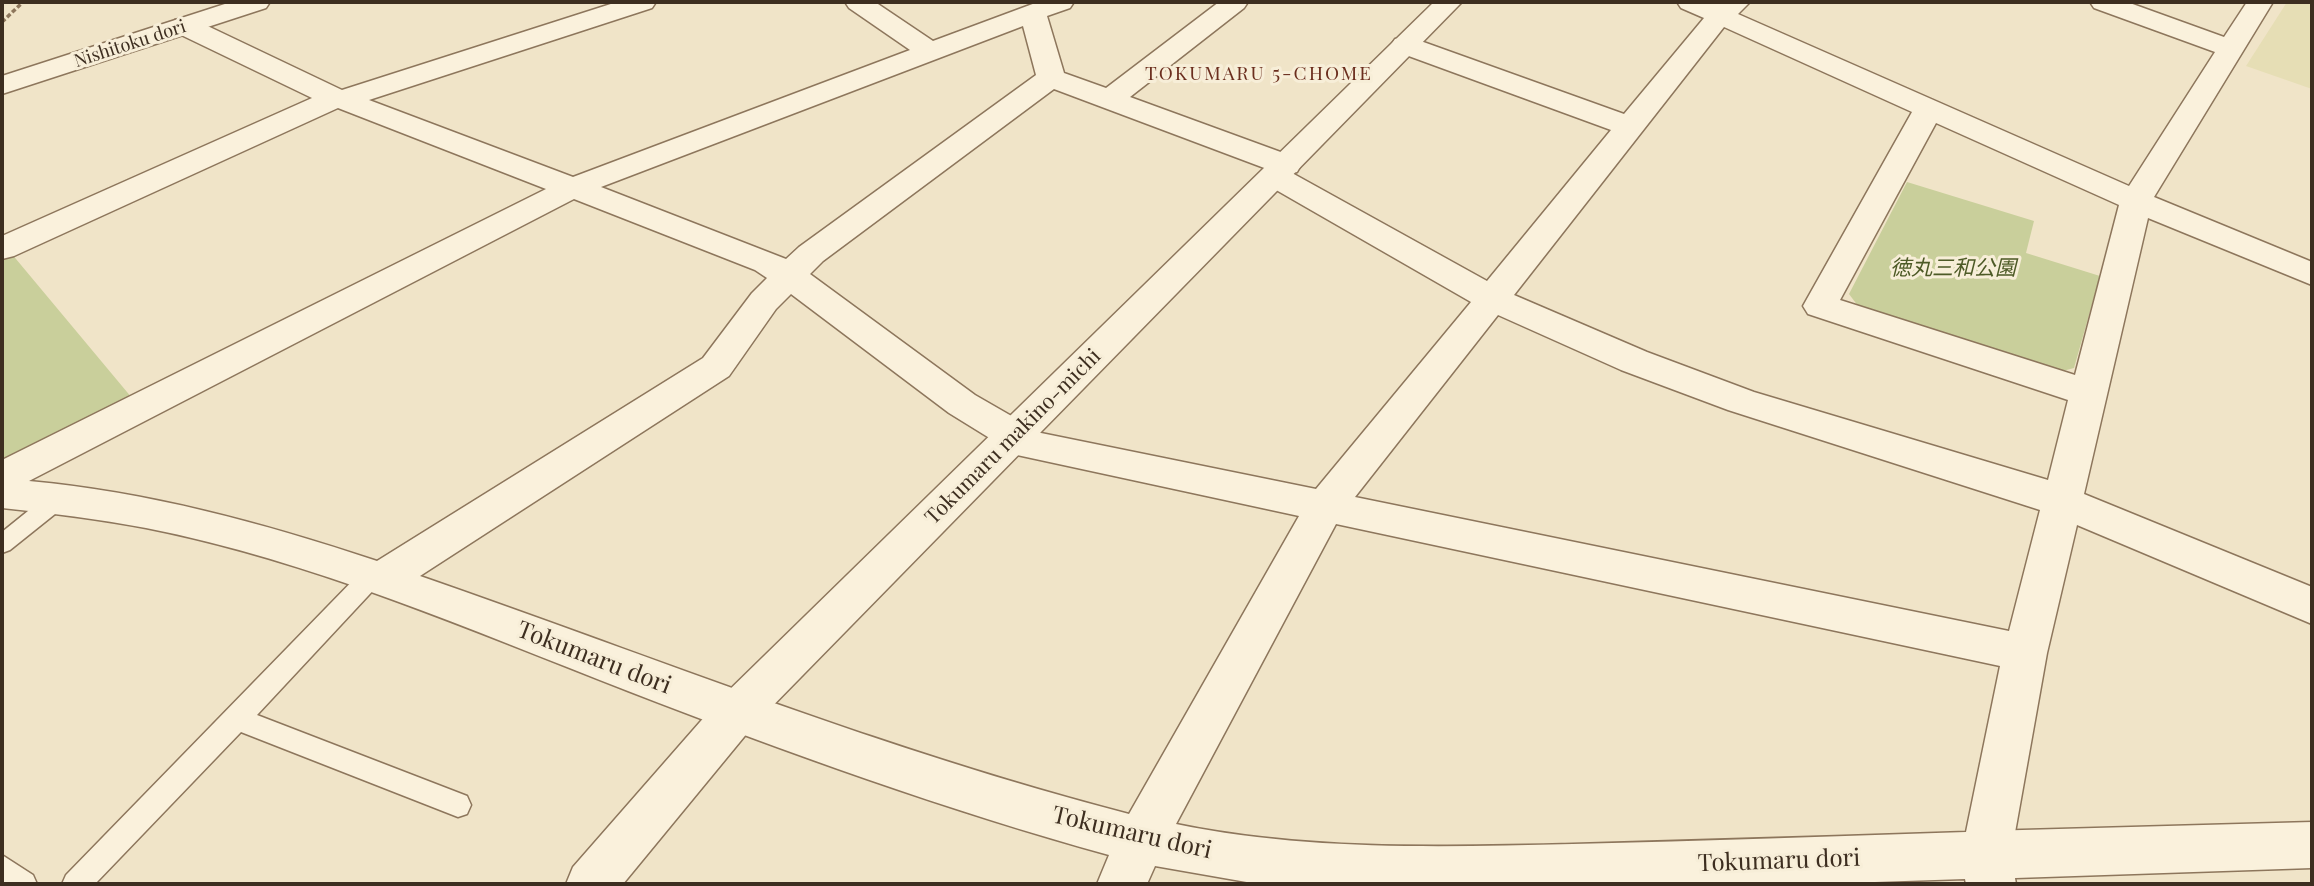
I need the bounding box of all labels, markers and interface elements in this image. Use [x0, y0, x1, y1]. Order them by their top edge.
street label: Nishitoku dori [71, 16, 189, 72]
district label: TOKUMARU 5-CHOME [1147, 63, 1371, 85]
park label: 徳丸三和公園 [1890, 255, 2016, 281]
street label: Tokumaru makino-michi [920, 344, 1106, 530]
street label: Tokumaru dori [513, 615, 675, 701]
street label: Tokumaru dori [1050, 801, 1214, 865]
street label: Tokumaru dori [1697, 844, 1861, 878]

